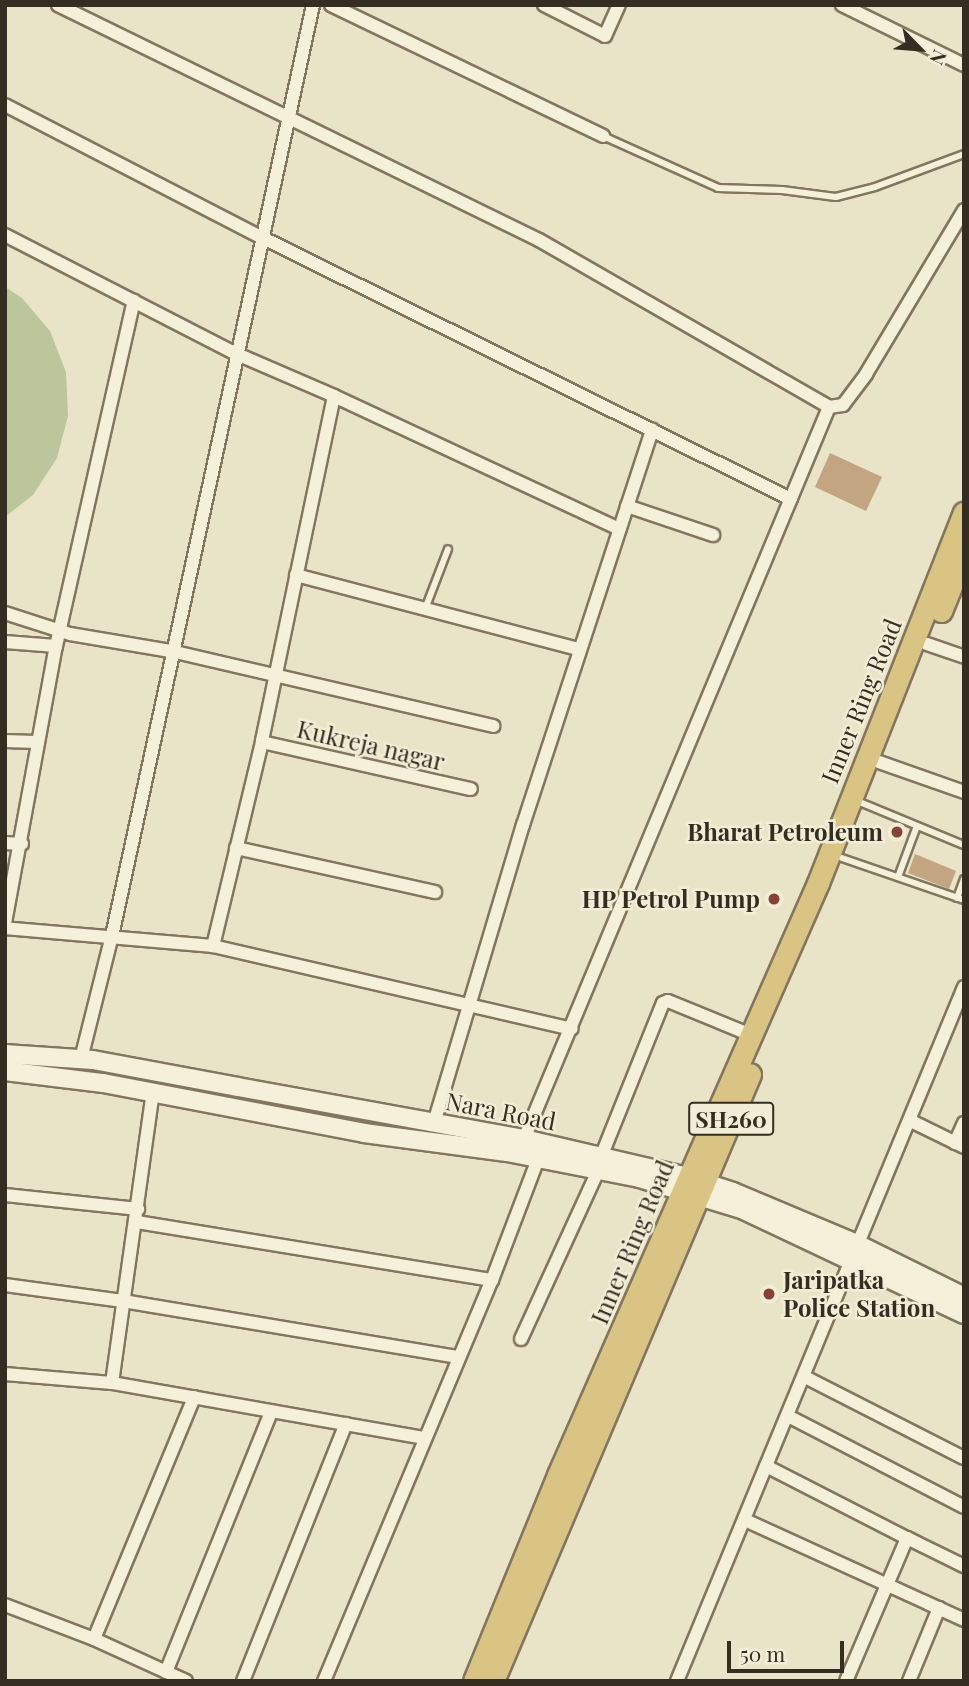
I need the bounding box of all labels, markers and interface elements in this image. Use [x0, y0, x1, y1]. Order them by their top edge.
north arrow [885, 14, 955, 84]
text: N [924, 46, 954, 70]
street label: Inner Ring Road [815, 614, 907, 788]
street label: Kukreja nagar [294, 714, 448, 776]
place label: Bharat Petroleum [687, 818, 883, 846]
marker: Bharat Petroleum [889, 824, 905, 840]
place label: HP Petrol Pump [581, 885, 760, 913]
marker: HP Petrol Pump [766, 891, 782, 907]
street label: Nara Road [443, 1086, 559, 1136]
road number: SH260 [687, 1100, 775, 1138]
street label: Inner Ring Road [584, 1156, 680, 1328]
place label: Jaripatka Police Station [783, 1266, 935, 1322]
marker: Jaripatka Police Station [761, 1286, 777, 1302]
scale bar [731, 1626, 848, 1670]
text: 50 m [740, 1639, 785, 1667]

